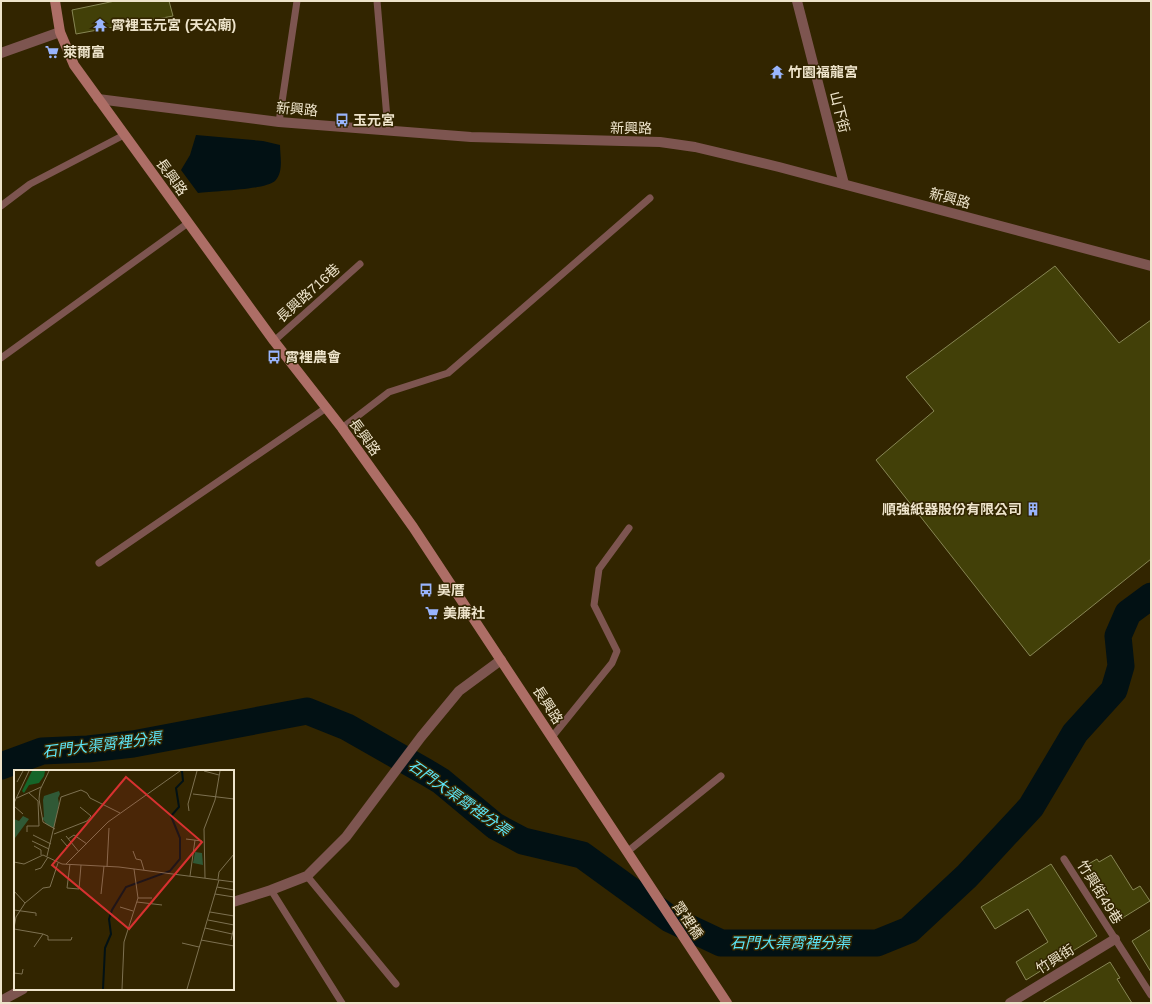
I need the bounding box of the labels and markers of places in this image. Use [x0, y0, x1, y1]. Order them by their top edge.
temple icon: 霄裡玉元宮 (天公廟) [92, 17, 108, 33]
place label: 霄裡玉元宮 (天公廟) [111, 17, 236, 33]
supermarket icon: 萊爾富 [44, 44, 60, 60]
place label: 萊爾富 [63, 44, 105, 60]
temple icon: 竹園福龍宮 [769, 64, 785, 80]
place label: 竹園福龍宮 [788, 64, 858, 80]
bus stop icon: 玉元宮 [334, 112, 350, 128]
place label: 玉元宮 [353, 112, 395, 128]
bus stop icon: 霄裡農會 [266, 349, 282, 365]
place label: 霄裡農會 [285, 349, 341, 365]
place label: 順強紙器股份有限公司 [882, 501, 1022, 517]
building icon: 順強紙器股份有限公司 [1025, 501, 1041, 517]
bus stop icon: 吳厝 [418, 582, 434, 598]
place label: 吳厝 [437, 582, 465, 598]
supermarket icon: 美廉社 [424, 605, 440, 621]
place label: 美廉社 [443, 605, 485, 621]

